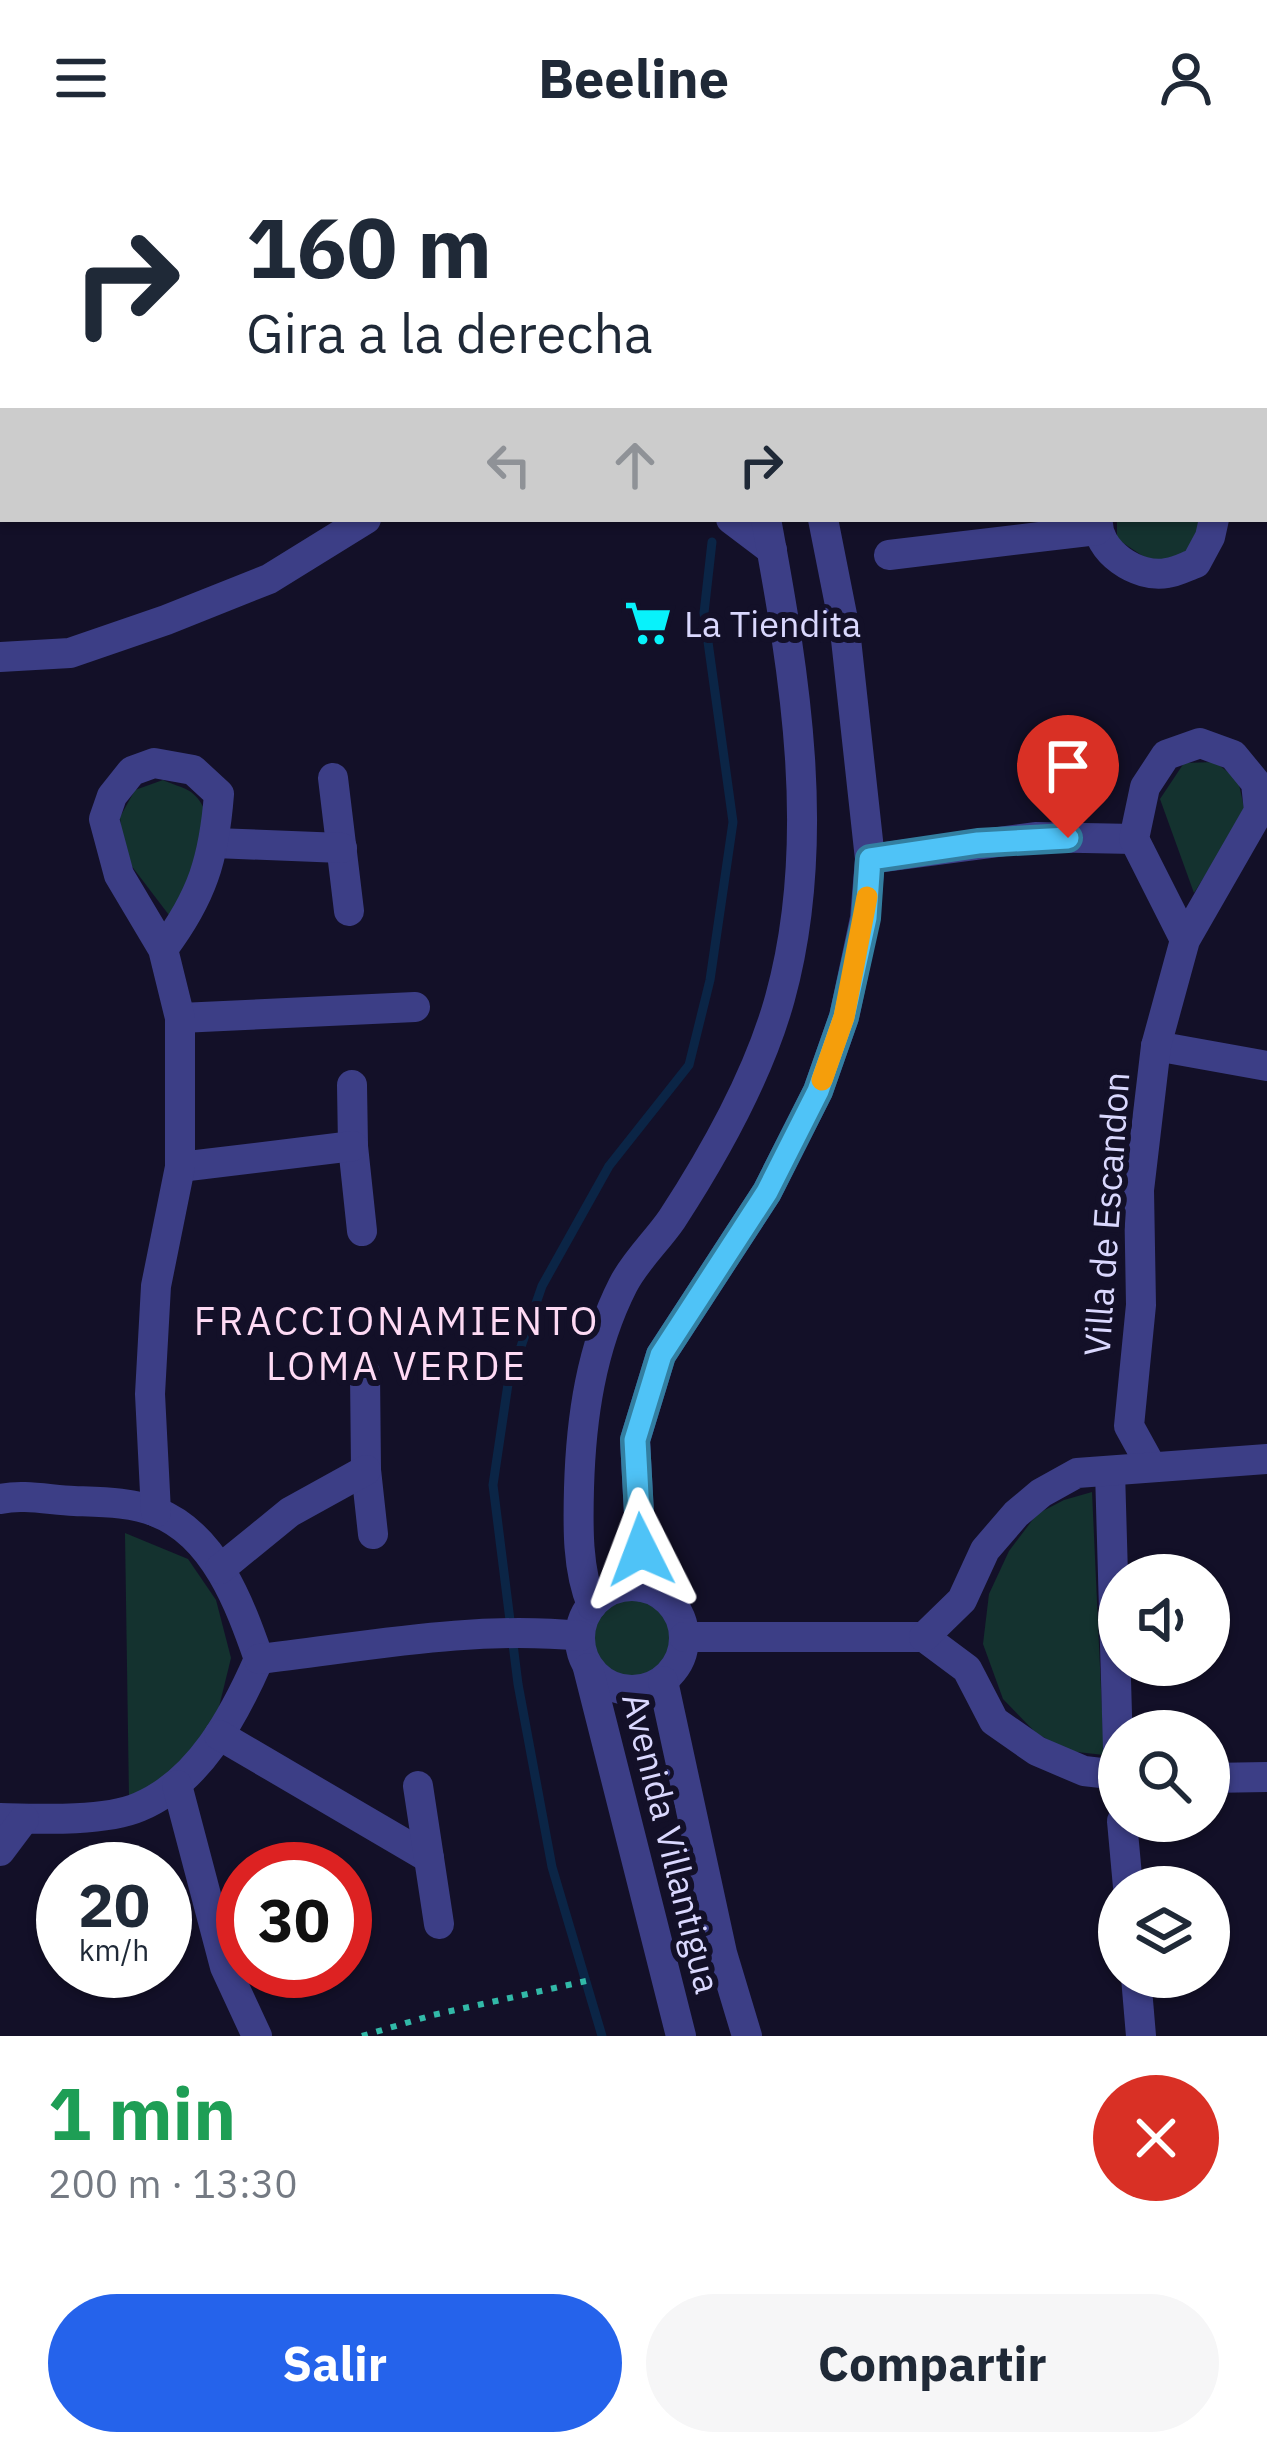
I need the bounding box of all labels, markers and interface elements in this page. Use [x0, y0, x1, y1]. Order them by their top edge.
text: Beeline [538, 43, 729, 113]
icon: menu [48, 45, 114, 111]
icon: person [1153, 45, 1219, 111]
text: 160 m [246, 192, 492, 301]
icon: right [48, 204, 204, 360]
text: Gira a la derecha [246, 298, 653, 368]
icon: left [476, 432, 542, 498]
icon: ahead [602, 432, 668, 498]
icon: right [728, 432, 794, 498]
supermarket icon: La Tiendita [623, 598, 673, 648]
place label: La Tiendita [684, 600, 861, 647]
pin [1017, 715, 1119, 838]
icon: arrive [1035, 733, 1101, 799]
street label: Villa de Escandon [1073, 1070, 1139, 1358]
district label: FRACCIONAMIENTO LOMA VERDE [194, 1295, 600, 1391]
position arrow [578, 1487, 704, 1613]
map controls [1098, 1554, 1230, 1998]
button: sound [1098, 1554, 1230, 1686]
street label: Avenida Villantigua [612, 1688, 732, 1998]
button: search [1098, 1710, 1230, 1842]
speed limit sign: 30 [216, 1842, 372, 1998]
text: 20 [78, 1865, 150, 1944]
button: layers [1098, 1866, 1230, 1998]
text: km/h [79, 1930, 149, 1969]
text: 1 min [48, 2066, 236, 2160]
button: close [1093, 2075, 1219, 2201]
text: 200 m · 13:30 [48, 2158, 298, 2209]
button: Salir [48, 2294, 622, 2432]
button: Compartir [646, 2294, 1219, 2432]

